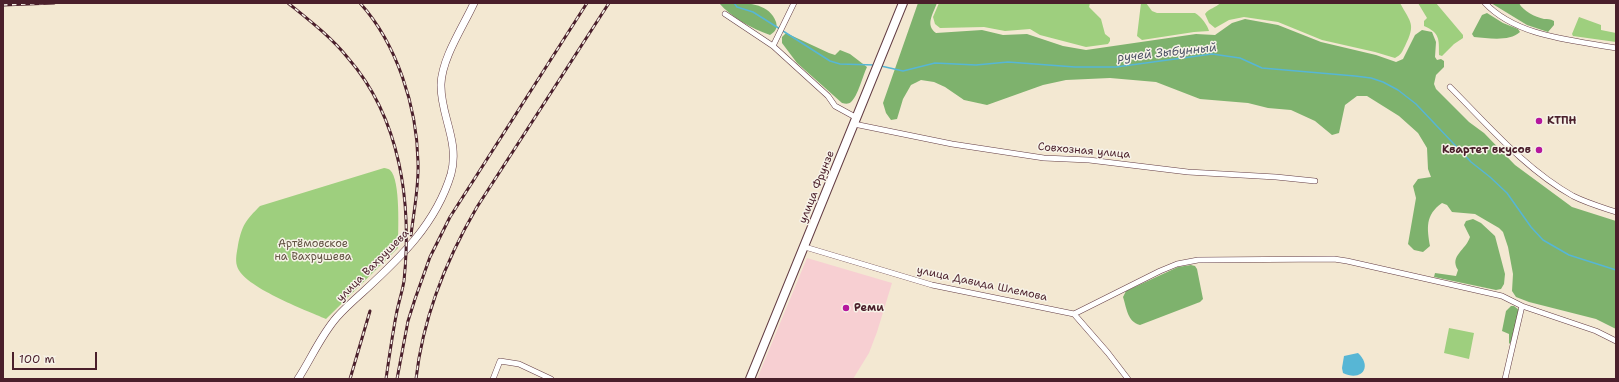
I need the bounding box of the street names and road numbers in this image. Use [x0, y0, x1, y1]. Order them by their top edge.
street label: Совхозная улица [1037, 140, 1131, 162]
street label: улица Фрунзе [796, 149, 838, 225]
street label: улица Вахрушева [334, 227, 412, 305]
street label: улица Давида Шлемова [916, 264, 1048, 304]

